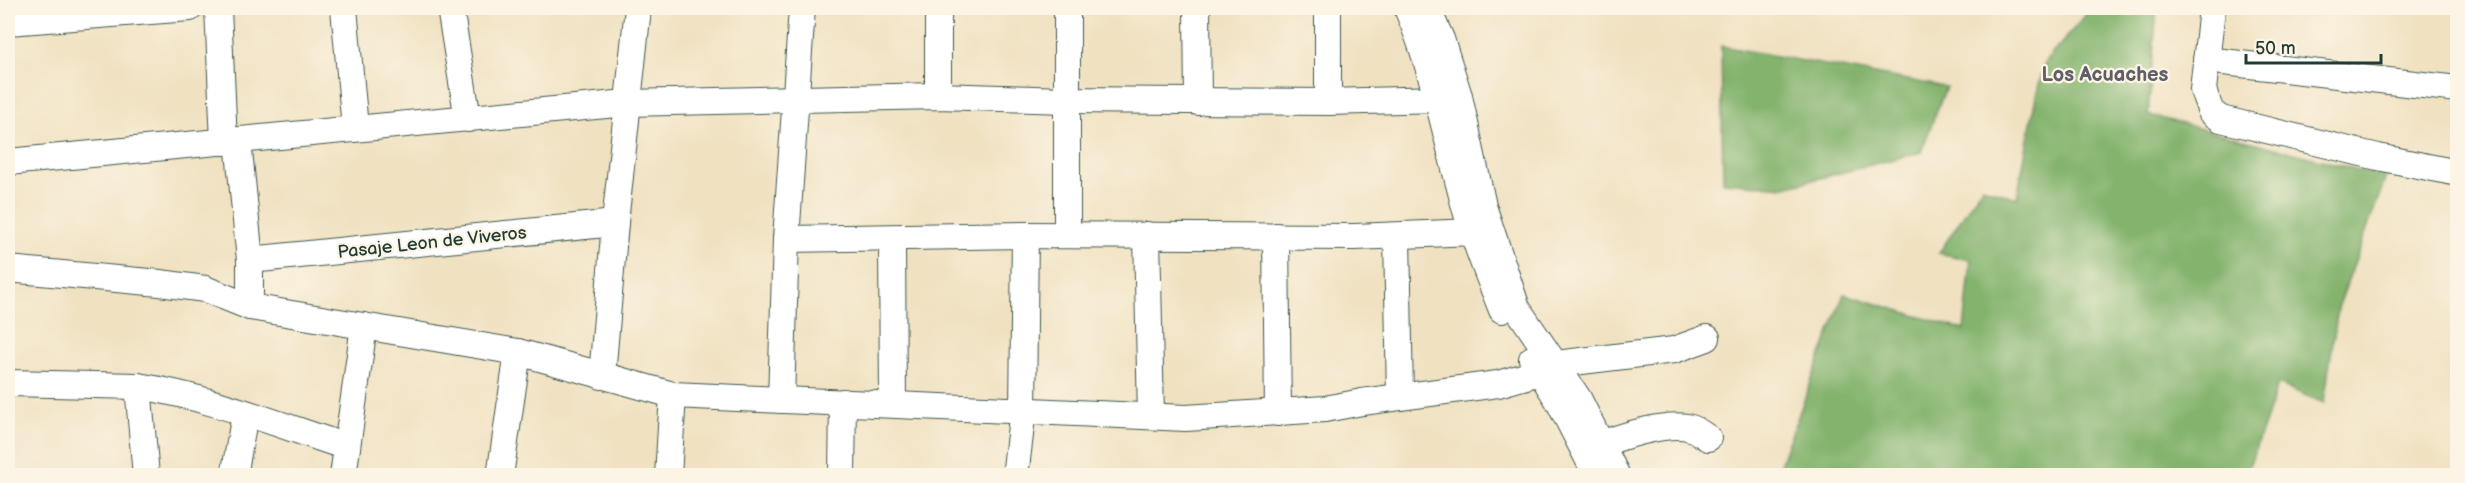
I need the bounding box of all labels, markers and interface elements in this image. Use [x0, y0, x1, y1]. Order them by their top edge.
scale bar [2246, 27, 2381, 65]
text: 50 m [2255, 38, 2296, 59]
district label: Los Acuaches [2042, 63, 2169, 87]
street label: Pasaje Leon de Viveros [337, 222, 528, 263]

